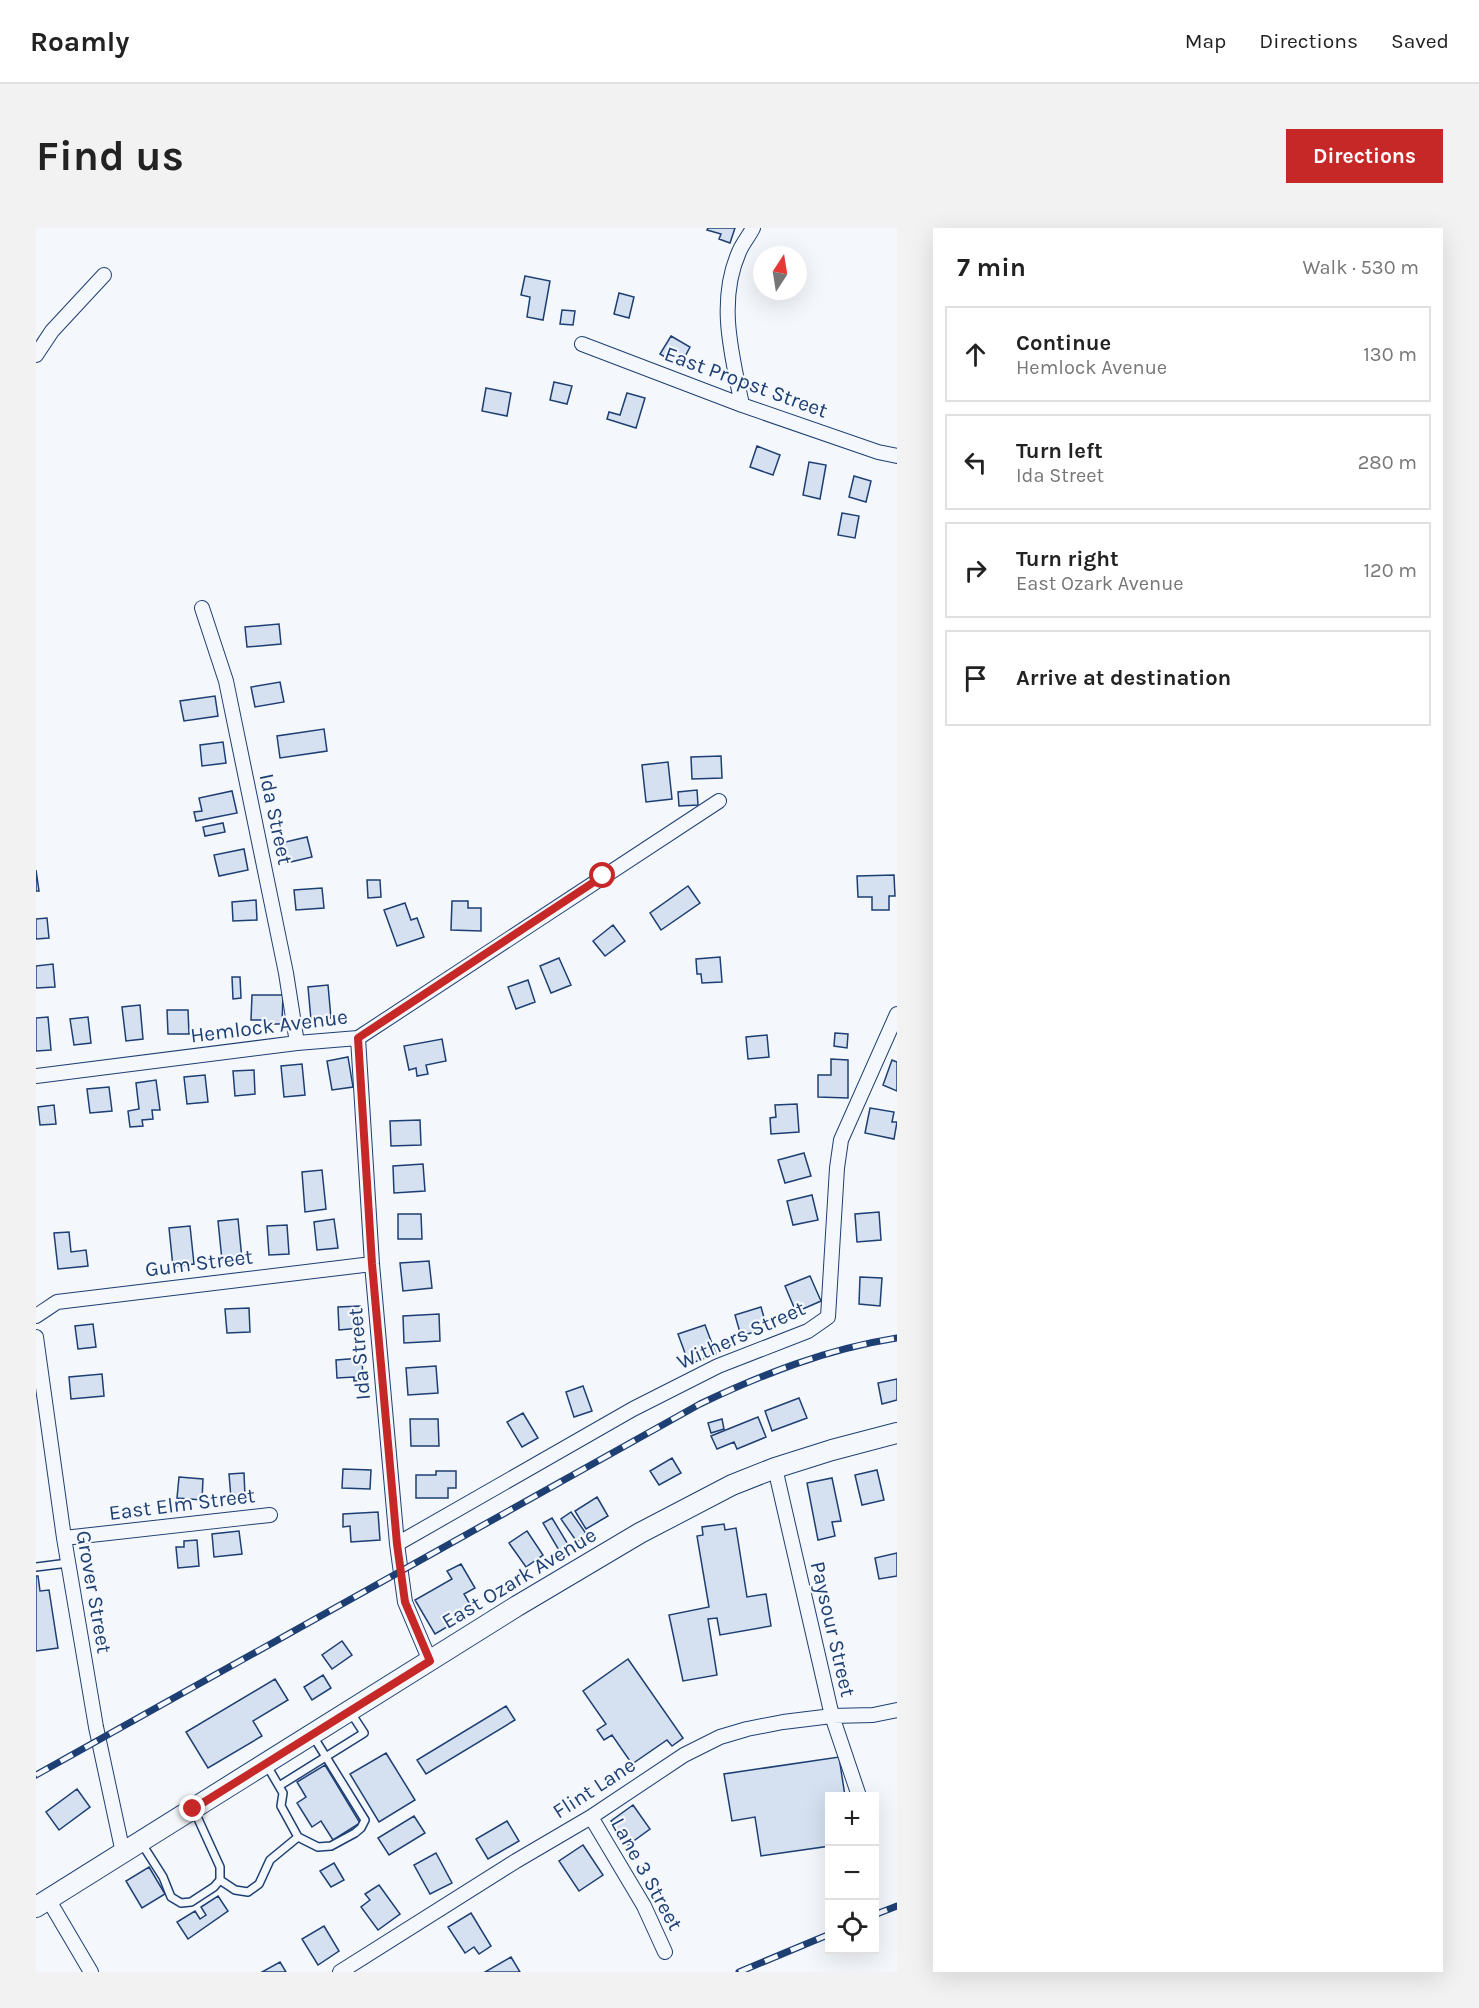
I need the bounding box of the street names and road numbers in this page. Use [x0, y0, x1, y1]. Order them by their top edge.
street label: East Propst Street [661, 341, 831, 423]
street label: Ida Street [255, 771, 297, 867]
street label: Hemlock Avenue [189, 1004, 349, 1048]
street label: Gum Street [144, 1244, 254, 1282]
street label: Withers Street [673, 1296, 809, 1374]
street label: Ida Street [343, 1307, 375, 1401]
street label: East Elm Street [107, 1483, 257, 1525]
street label: East Ozark Avenue [437, 1522, 601, 1634]
street label: Grover Street [71, 1529, 117, 1655]
street label: Paysour Street [806, 1559, 860, 1699]
street label: Flint Lane [548, 1752, 640, 1824]
street label: Lane 3 Street [606, 1814, 688, 1935]

